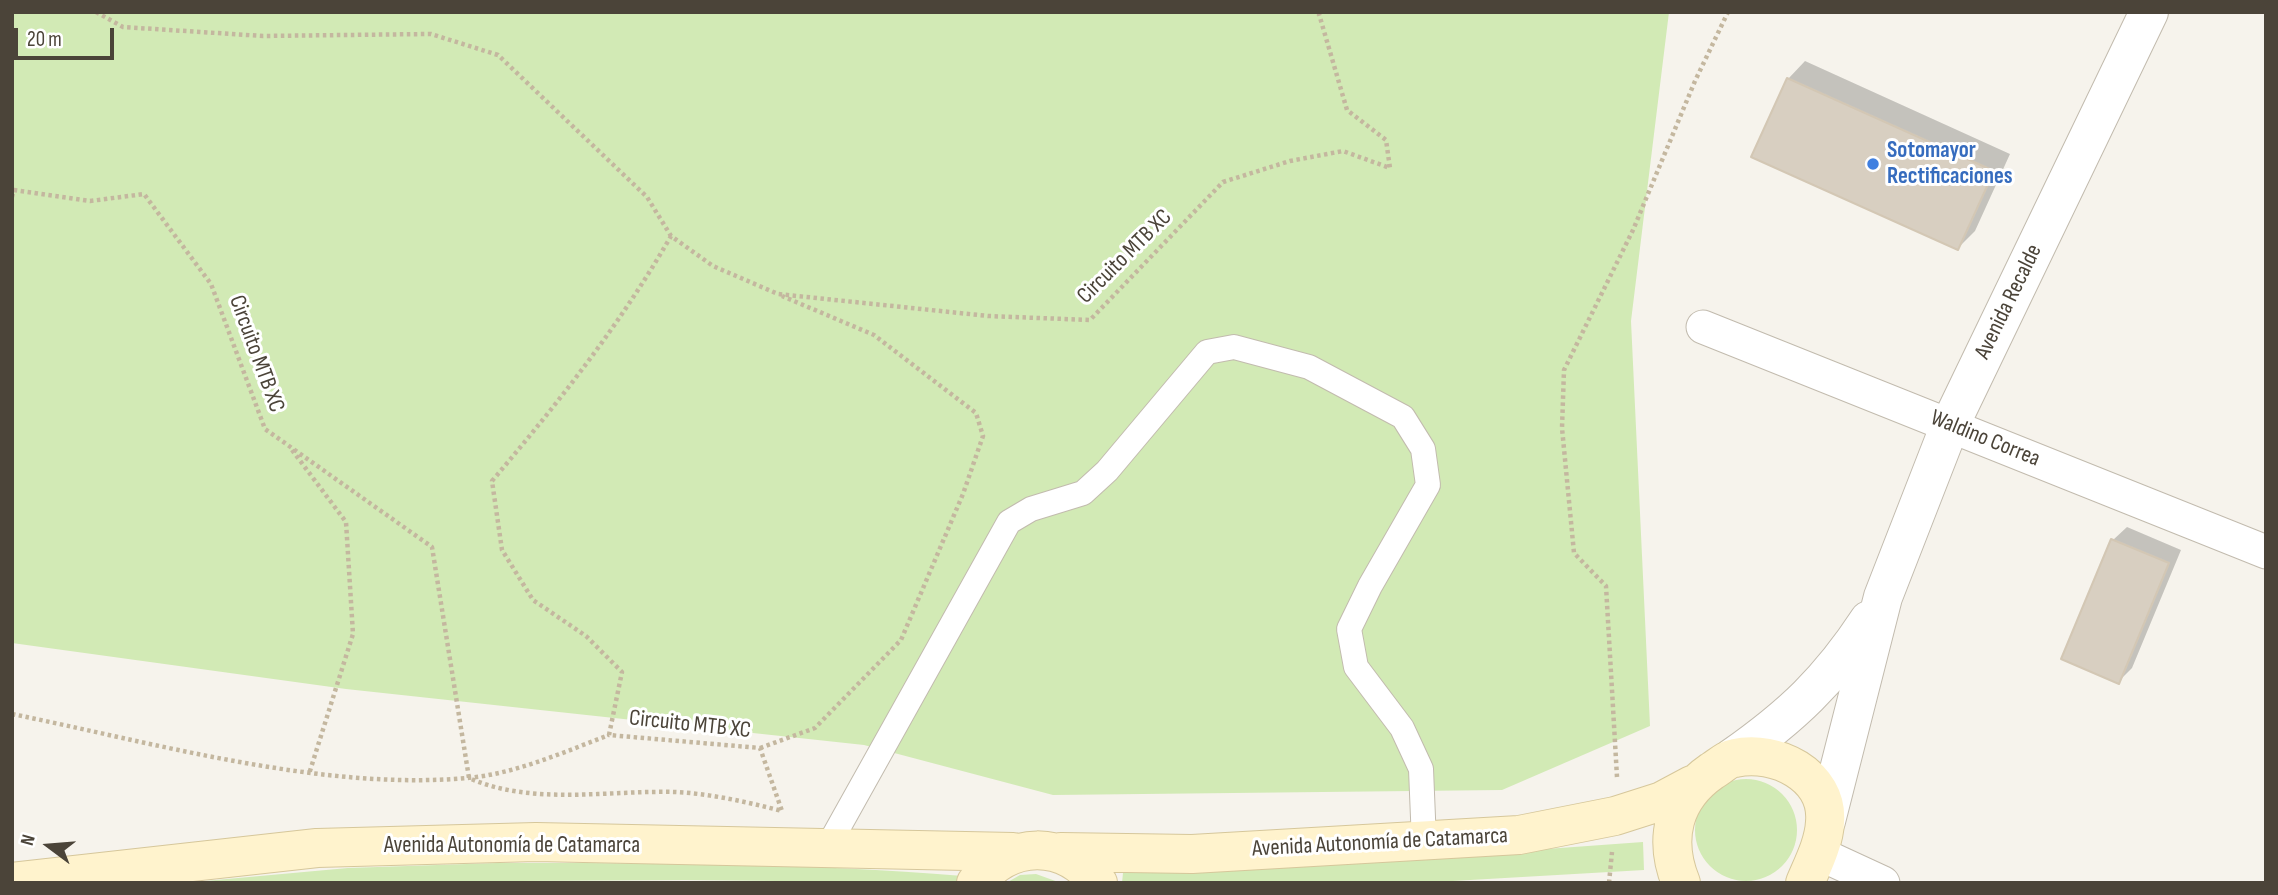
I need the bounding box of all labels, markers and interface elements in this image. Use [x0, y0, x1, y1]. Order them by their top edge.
scale bar [18, 14, 117, 58]
text: 20 m [27, 27, 62, 52]
place label: Sotomayor Rectificaciones [1887, 137, 2013, 191]
marker: Sotomayor Rectificaciones [1865, 156, 1881, 172]
street label: Circuito MTB XC [1072, 204, 1178, 310]
street label: Avenida Recalde [1969, 240, 2049, 364]
street label: Circuito MTB XC [222, 292, 290, 416]
street label: Waldino Correa [1926, 405, 2044, 473]
street label: Circuito MTB XC [628, 705, 752, 745]
north arrow [14, 811, 84, 881]
street label: Avenida Autonomía de Catamarca [1251, 823, 1509, 863]
text: N [16, 832, 41, 848]
street label: Avenida Autonomía de Catamarca [384, 832, 640, 860]

